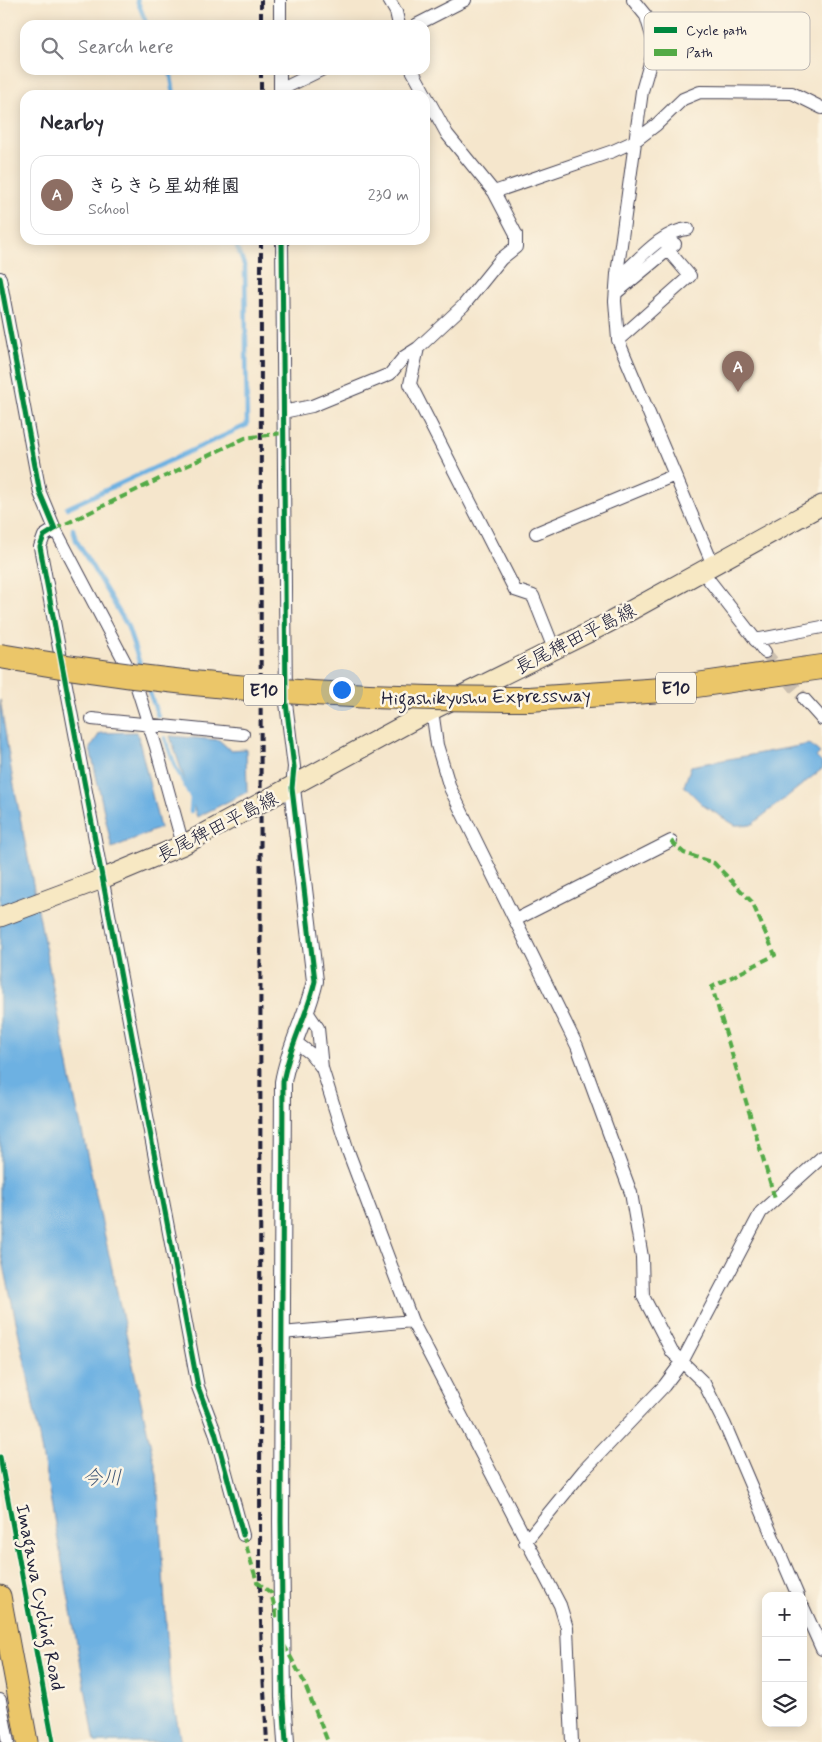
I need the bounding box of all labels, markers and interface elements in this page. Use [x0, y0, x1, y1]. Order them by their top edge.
legend [644, 12, 810, 70]
search box [20, 20, 430, 75]
text: Cycle path [686, 22, 747, 40]
icon: search [38, 34, 66, 62]
text: Search here [78, 35, 174, 60]
text: Path [686, 44, 713, 62]
text: Nearby [40, 109, 104, 137]
text: きらきら星幼稚園 [88, 174, 240, 199]
text: A [52, 185, 62, 206]
text: 230 m [368, 185, 409, 206]
text: School [88, 199, 129, 220]
pin: A [722, 351, 754, 392]
street label: 長尾稗田平島線 [511, 598, 641, 681]
road number: E10 [656, 672, 696, 704]
road number: E10 [244, 674, 284, 706]
your location [329, 677, 355, 703]
street label: Higashikyushu Expressway [381, 683, 591, 715]
street label: 長尾稗田平島線 [153, 786, 283, 869]
water label: 今川 [82, 1465, 122, 1492]
street label: Imagawa Cycling Road [6, 1502, 70, 1693]
map controls [762, 1592, 807, 1727]
button: + [762, 1592, 807, 1637]
button: − [762, 1637, 807, 1682]
button: layers [762, 1682, 807, 1727]

